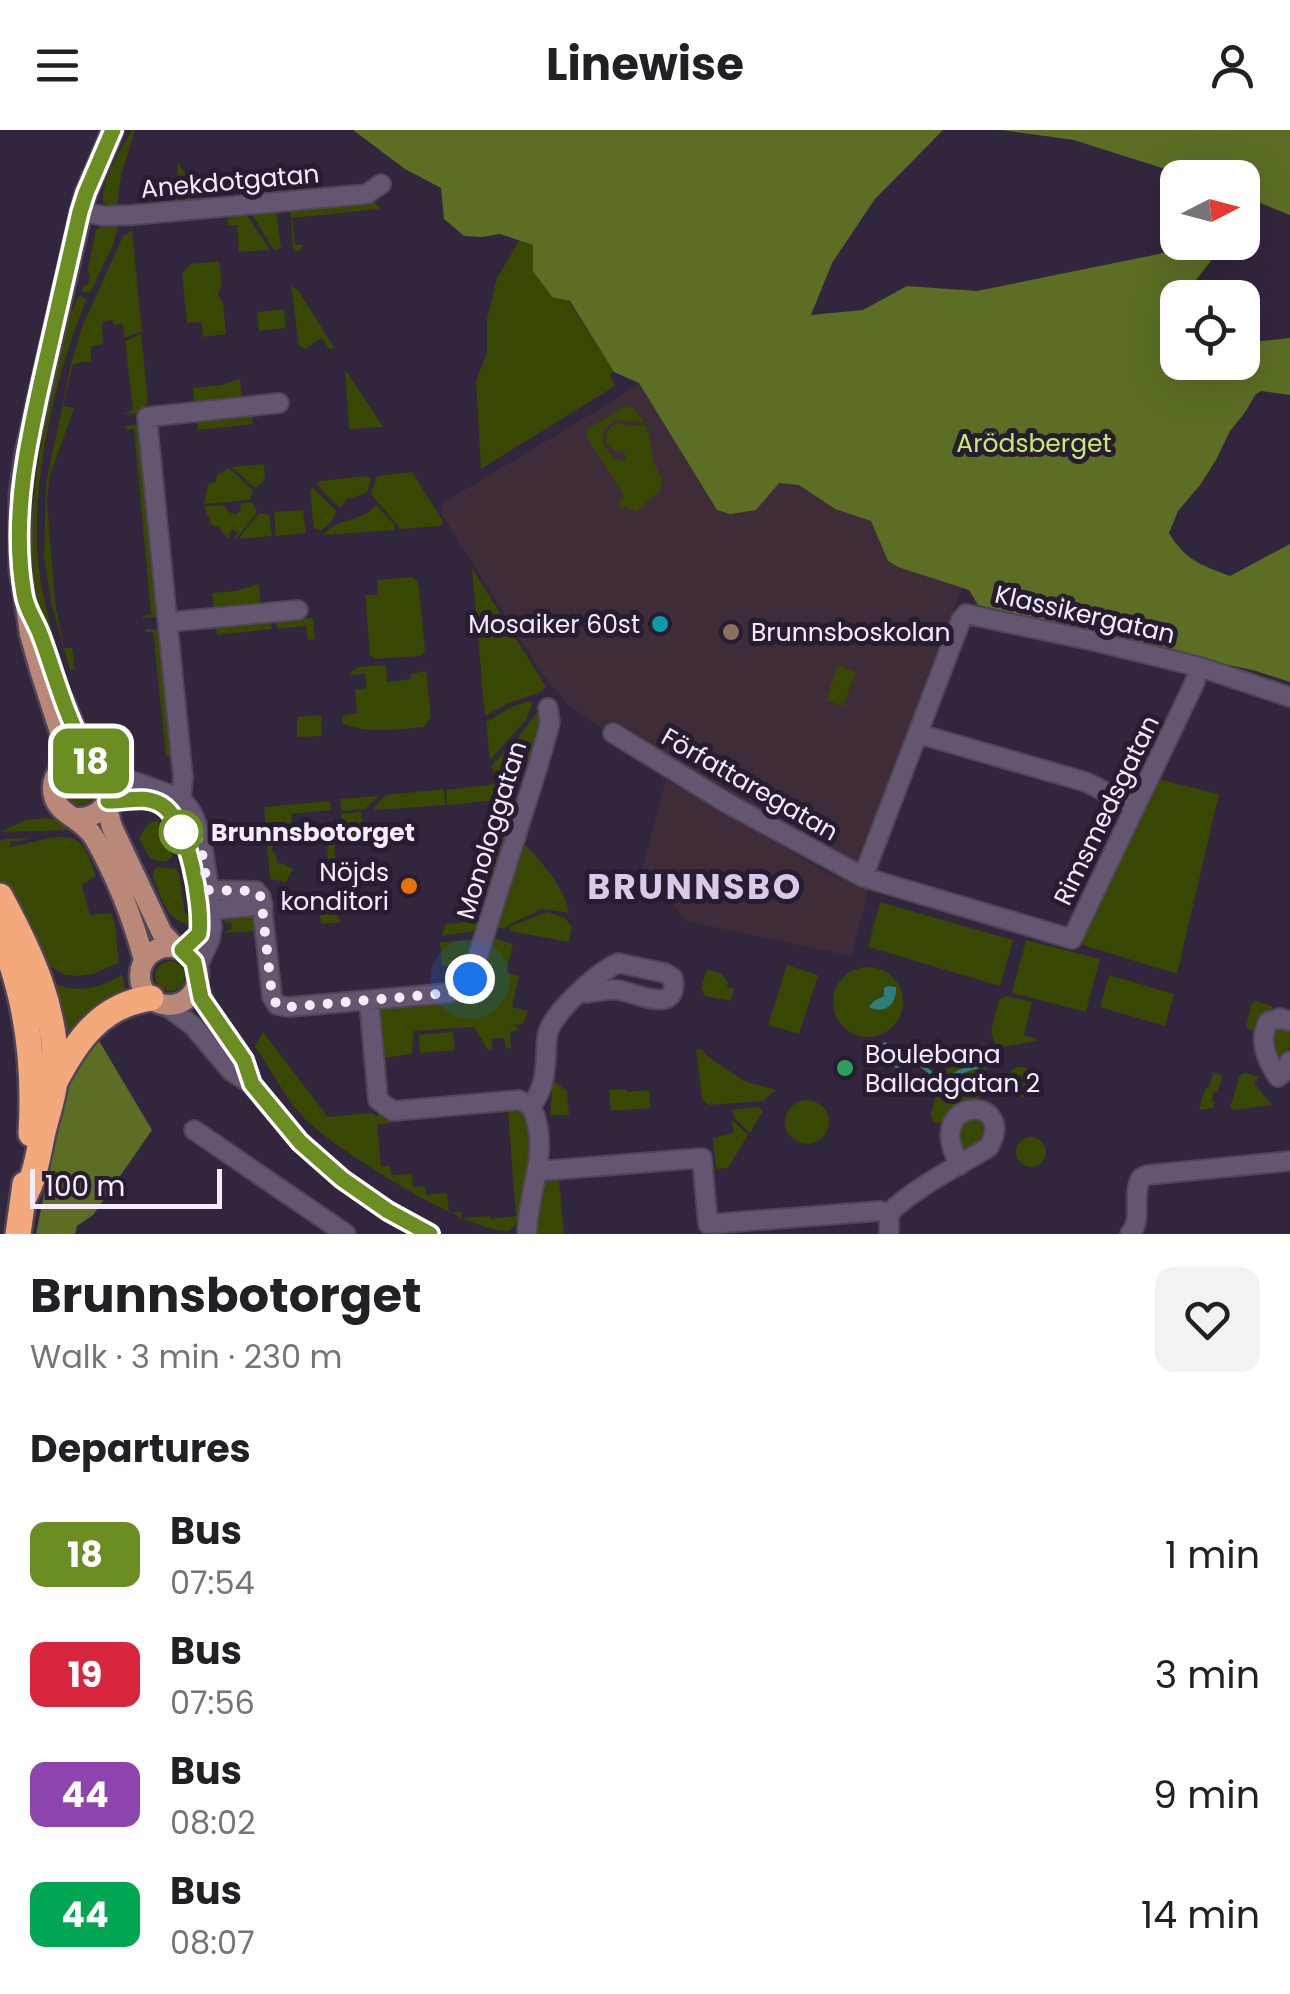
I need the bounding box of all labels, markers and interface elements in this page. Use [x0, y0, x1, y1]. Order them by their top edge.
text: Linewise [546, 33, 744, 96]
icon: menu [30, 38, 85, 93]
icon: person [1205, 38, 1260, 93]
street label: Anekdotgatan [139, 156, 321, 207]
north arrow [1160, 160, 1260, 260]
map controls [1160, 160, 1260, 380]
button: locate [1160, 280, 1260, 380]
park label: Arödsberget [956, 426, 1112, 461]
street label: Klassikergatan [991, 577, 1178, 652]
place label: Mosaiker 60st [468, 607, 640, 642]
marker: Mosaiker 60st [649, 613, 671, 635]
place label: Brunnsboskolan [751, 615, 951, 650]
marker: Brunnsboskolan [720, 621, 742, 643]
street label: Rimsmedsgatan [1045, 709, 1168, 911]
street label: Författaregatan [655, 720, 845, 849]
line badge: 18 [46, 728, 136, 794]
text: 18 [73, 737, 109, 786]
street label: Monologgatan [448, 737, 535, 923]
marker: Brunnsbotorget [160, 811, 202, 853]
place label: Brunnsbotorget [211, 815, 415, 850]
place label: Nöjds konditori [280, 855, 389, 919]
district label: BRUNNSBO [587, 862, 803, 911]
marker: Nöjds konditori [398, 875, 420, 897]
your location [445, 954, 495, 1004]
place label: Boulebana Balladgatan 2 [865, 1037, 1040, 1101]
marker: Boulebana Balladgatan 2 [834, 1057, 856, 1079]
scale bar [30, 1164, 222, 1208]
text: 100 m [45, 1167, 125, 1206]
text: Brunnsbotorget [30, 1262, 421, 1329]
button: heart [1155, 1267, 1260, 1372]
text: Walk · 3 min · 230 m [30, 1334, 343, 1379]
text: Departures [30, 1422, 251, 1475]
text: Bus [170, 1504, 242, 1557]
text: 1 min [1165, 1528, 1260, 1581]
text: 18 [67, 1530, 103, 1579]
text: 07:54 [170, 1560, 255, 1605]
text: Bus [170, 1624, 242, 1677]
text: 3 min [1155, 1648, 1260, 1701]
text: 19 [68, 1650, 102, 1699]
text: 07:56 [170, 1680, 255, 1725]
text: Bus [170, 1744, 242, 1797]
text: 9 min [1153, 1768, 1260, 1821]
text: 44 [61, 1770, 109, 1819]
text: 08:02 [170, 1800, 256, 1845]
text: Bus [170, 1864, 242, 1917]
text: 14 min [1141, 1888, 1260, 1941]
text: 44 [61, 1890, 109, 1939]
text: 08:07 [170, 1920, 255, 1965]

